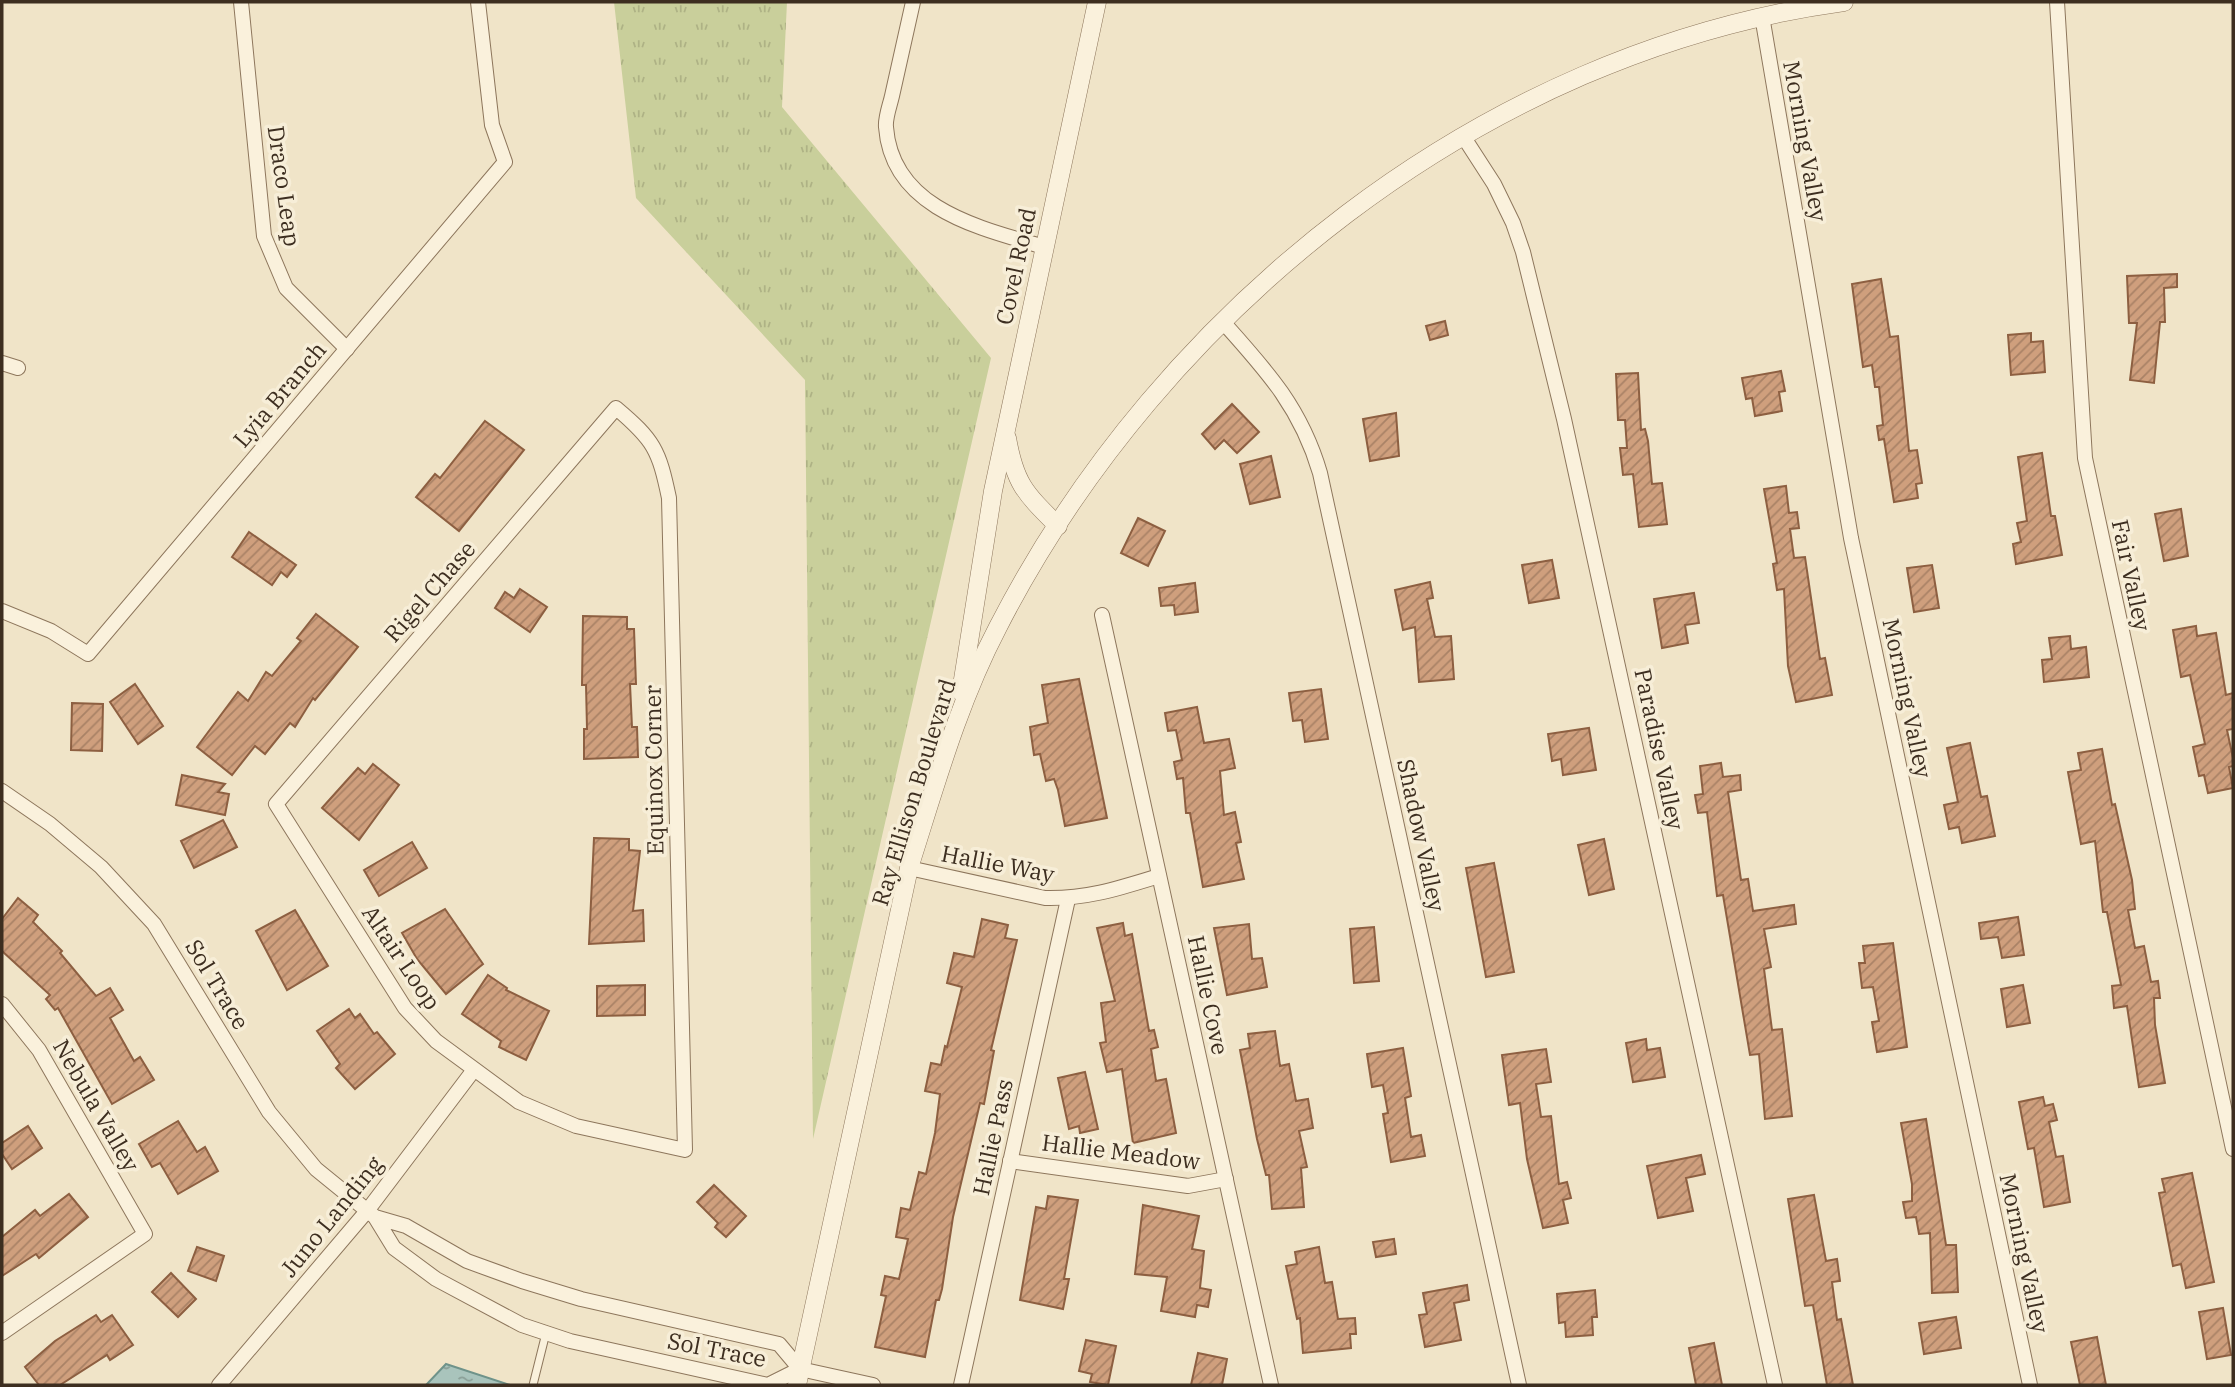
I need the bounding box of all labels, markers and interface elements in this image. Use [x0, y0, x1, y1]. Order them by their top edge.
street label: Morning Valley [1777, 58, 1835, 224]
street label: Draco Leap [262, 124, 308, 248]
street label: Covel Road [988, 205, 1042, 327]
street label: Lyia Branch [226, 335, 332, 453]
street label: Fair Valley [2106, 516, 2159, 634]
street label: Rigel Chase [377, 534, 481, 648]
street label: Morning Valley [1876, 615, 1940, 781]
street label: Paradise Valley [1628, 666, 1692, 833]
street label: Ray Ellison Boulevard [864, 675, 962, 909]
street label: Equinox Corner [637, 685, 669, 855]
street label: Shadow Valley [1391, 756, 1453, 915]
street label: Hallie Way [939, 837, 1058, 889]
street label: Altair Loop [356, 899, 448, 1015]
street label: Sol Trace [179, 933, 257, 1035]
street label: Hallie Cove [1182, 933, 1236, 1057]
street label: Nebula Valley [47, 1034, 147, 1177]
street label: Hallie Pass [965, 1076, 1019, 1198]
street label: Hallie Meadow [1040, 1126, 1202, 1176]
street label: Juno Landing [273, 1149, 389, 1283]
street label: Morning Valley [1993, 1170, 2057, 1336]
street label: Sol Trace [665, 1325, 769, 1373]

